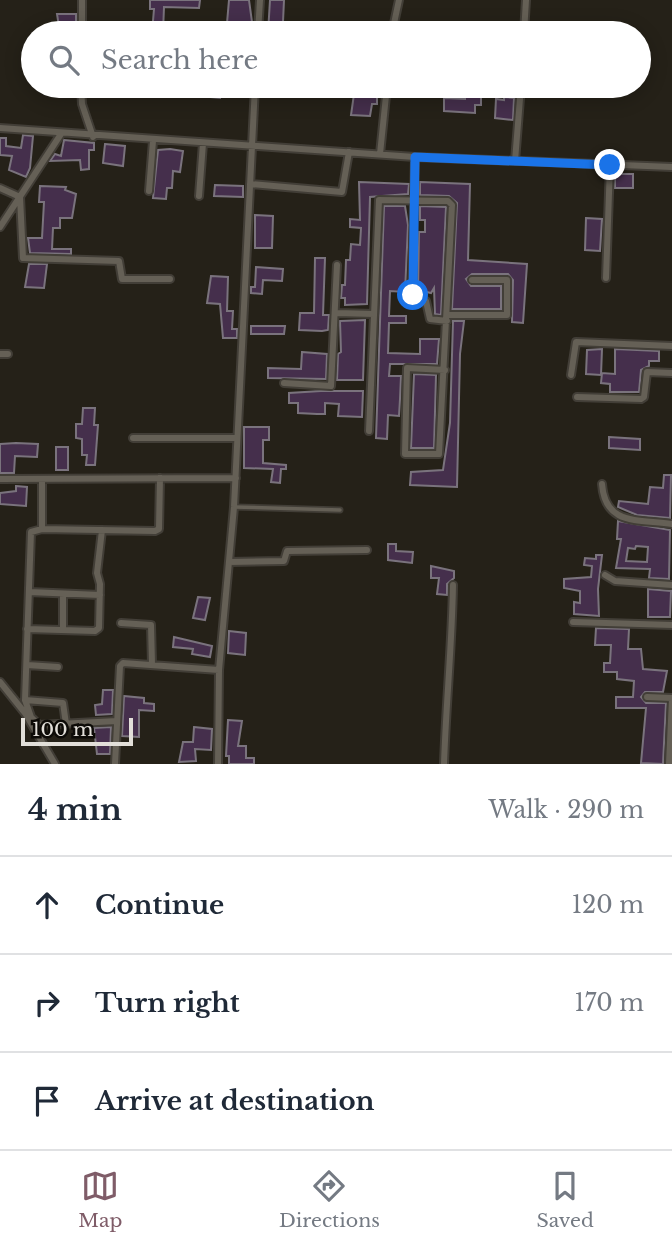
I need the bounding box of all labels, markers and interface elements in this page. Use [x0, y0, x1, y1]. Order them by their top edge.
search box [21, 21, 651, 98]
icon: search [45, 41, 83, 79]
text: Search here [101, 44, 258, 76]
route end [594, 149, 625, 180]
route start [397, 279, 428, 310]
scale bar [21, 715, 133, 747]
text: 100 m [32, 718, 93, 741]
text: 4 min [28, 791, 122, 828]
text: Walk · 290 m [488, 796, 644, 824]
icon: ahead [28, 886, 66, 924]
text: Continue [95, 889, 224, 921]
text: 120 m [572, 891, 644, 919]
icon: right [28, 984, 66, 1022]
text: Turn right [95, 987, 240, 1019]
text: 170 m [574, 989, 644, 1017]
icon: arrive [28, 1082, 66, 1120]
text: Arrive at destination [95, 1085, 375, 1117]
tab: Map [78, 1167, 122, 1232]
tab: Directions [279, 1167, 380, 1232]
tab: Saved [536, 1167, 594, 1232]

